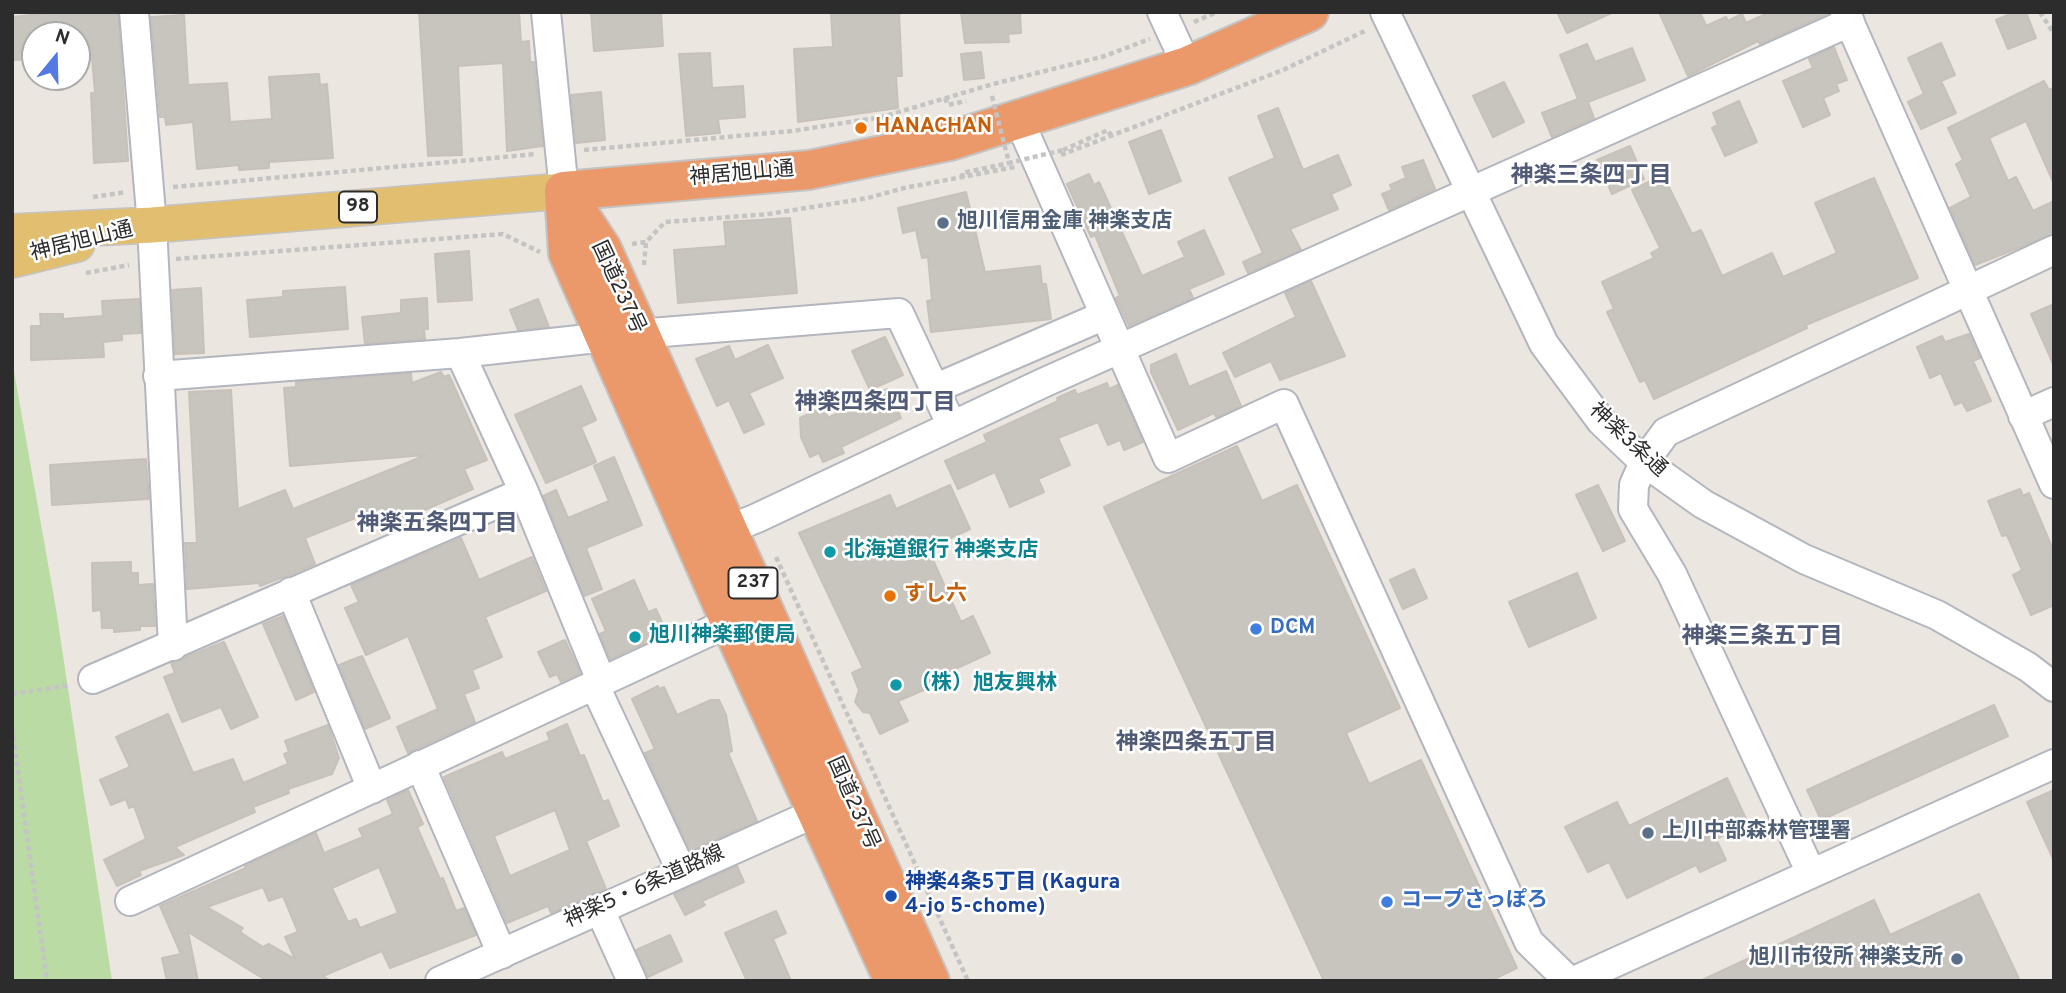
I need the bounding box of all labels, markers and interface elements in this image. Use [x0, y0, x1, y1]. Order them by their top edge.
north arrow [21, 21, 91, 91]
text: N [52, 24, 73, 52]
place label: HANACHAN [875, 115, 992, 141]
marker: HANACHAN [853, 120, 869, 136]
street label: 神居旭山通 [689, 158, 795, 192]
district label: 神楽三条四丁目 [1511, 163, 1671, 191]
road number: 98 [339, 192, 377, 223]
place label: 旭川信用金庫 神楽支店 [957, 210, 1172, 236]
marker: 旭川信用金庫 神楽支店 [935, 215, 951, 231]
street label: 神居旭山通 [28, 218, 136, 268]
street label: 国道237号 [585, 238, 649, 338]
district label: 神楽四条四丁目 [795, 390, 955, 418]
street label: 神楽3条通 [1583, 399, 1671, 483]
district label: 神楽五条四丁目 [357, 511, 517, 539]
place label: 北海道銀行 神楽支店 [844, 539, 1038, 565]
marker: 北海道銀行 神楽支店 [822, 544, 838, 560]
road number: 237 [728, 568, 778, 598]
place label: すし六 [904, 583, 967, 609]
marker: すし六 [882, 588, 898, 604]
place label: DCM [1270, 616, 1315, 642]
marker: DCM [1248, 621, 1264, 637]
place label: 旭川神楽郵便局 [649, 624, 796, 650]
district label: 神楽三条五丁目 [1682, 624, 1842, 652]
marker: 旭川神楽郵便局 [627, 629, 643, 645]
place label: （株）旭友興林 [910, 672, 1057, 698]
marker: （株）旭友興林 [888, 677, 904, 693]
district label: 神楽四条五丁目 [1116, 730, 1276, 758]
street label: 国道237号 [820, 754, 884, 854]
place label: 上川中部森林管理署 [1662, 820, 1851, 846]
marker: 上川中部森林管理署 [1640, 825, 1656, 841]
street label: 神楽5・6条道路線 [561, 841, 729, 935]
place label: 神楽4条5丁目 (Kagura 4-jo 5-chome) [905, 871, 1120, 921]
marker: 神楽4条5丁目 (Kagura 4-jo 5-chome) [883, 888, 899, 904]
place label: コープさっぽろ [1401, 889, 1548, 915]
marker: コープさっぽろ [1379, 894, 1395, 910]
place label: 旭川市役所 神楽支所 [1749, 946, 1943, 972]
marker: 旭川市役所 神楽支所 [1949, 951, 1965, 967]

